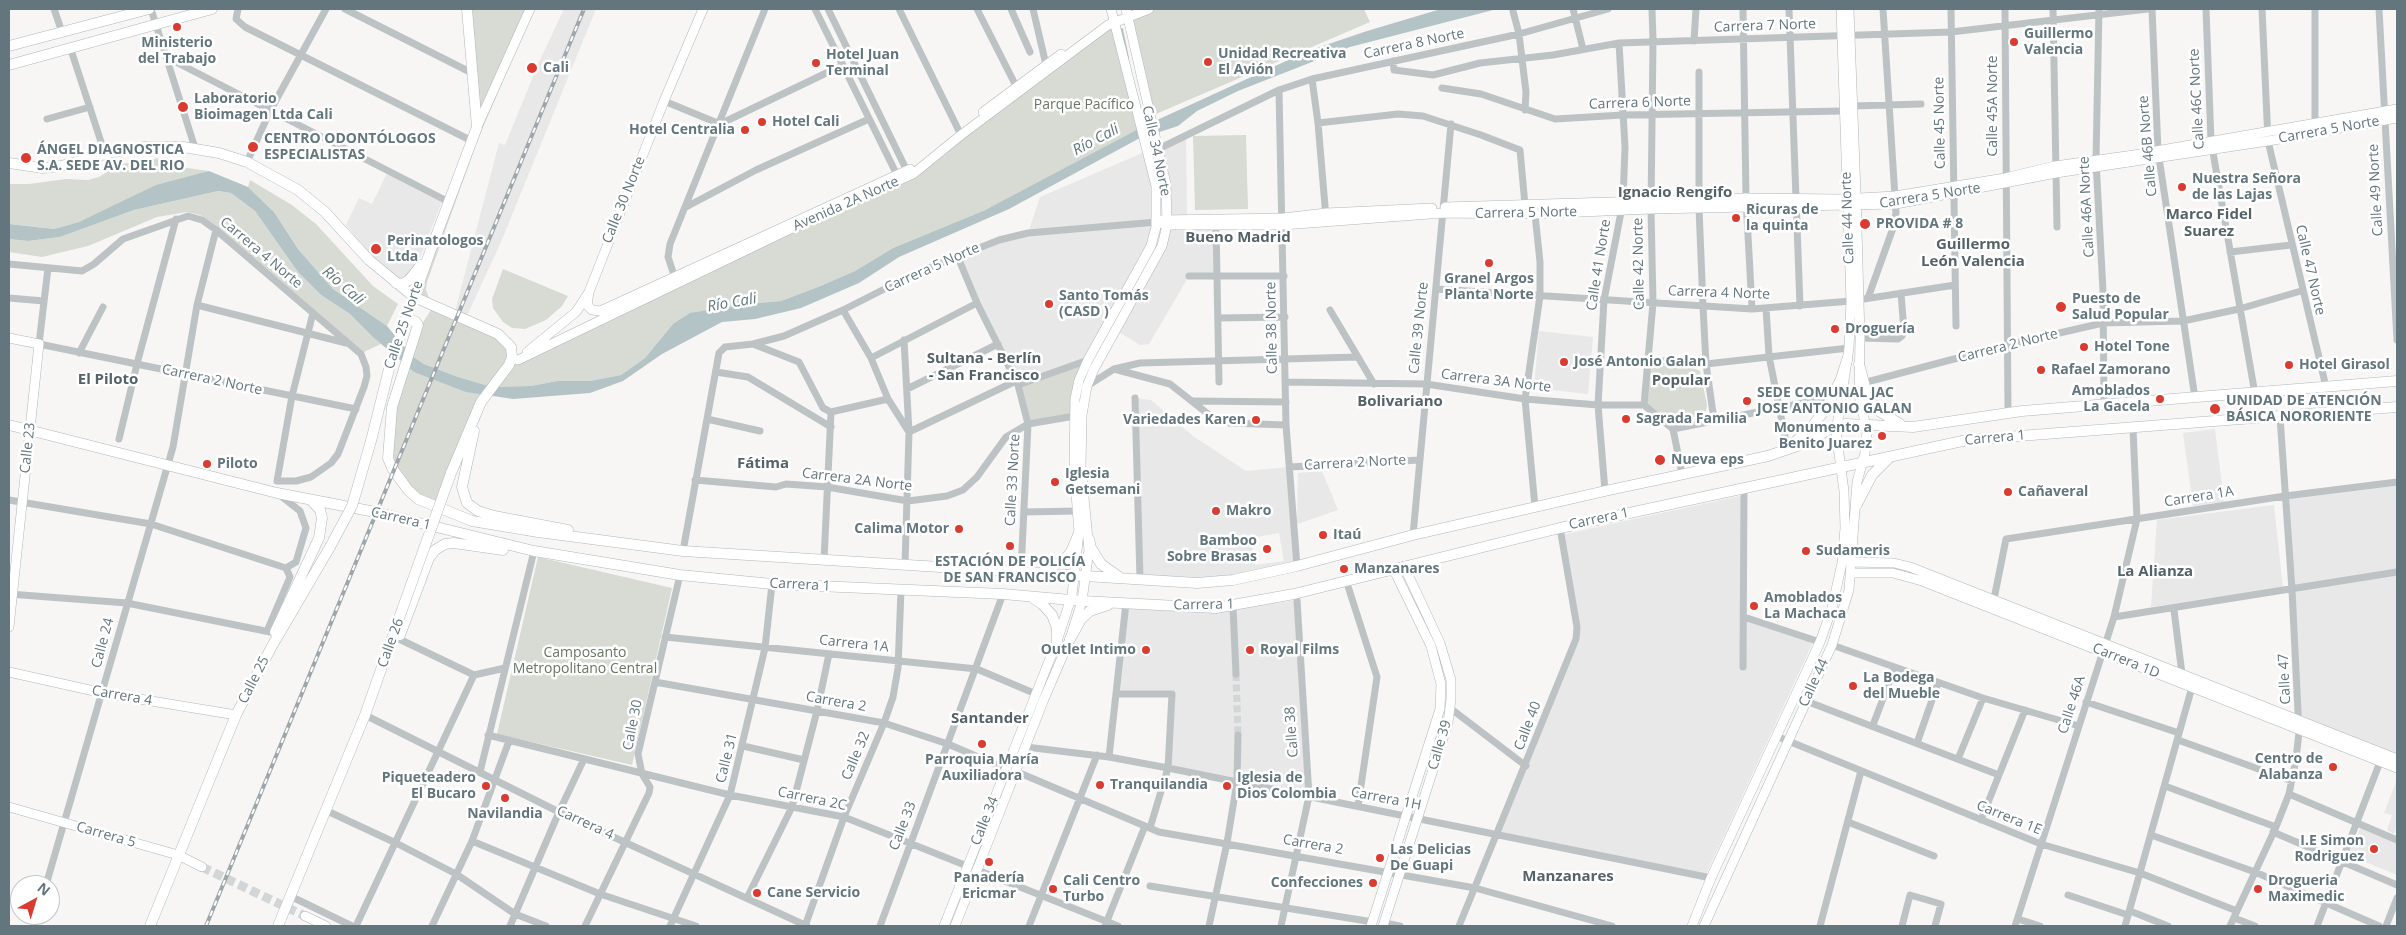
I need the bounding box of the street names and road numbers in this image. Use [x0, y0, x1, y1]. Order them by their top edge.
street label: Carrera 7 Norte [1714, 16, 1816, 36]
street label: Carrera 8 Norte [1362, 25, 1466, 63]
street label: Calle 46C Norte [2186, 48, 2208, 150]
street label: Calle 45A Norte [1985, 55, 2001, 157]
street label: Calle 45 Norte [1931, 77, 1949, 169]
street label: Carrera 6 Norte [1589, 93, 1691, 113]
street label: Calle 46B Norte [2135, 95, 2161, 197]
street label: Calle 34 Norte [1138, 104, 1174, 198]
street label: Carrera 5 Norte [2277, 113, 2381, 147]
street label: Calle 49 Norte [2365, 143, 2387, 237]
street label: Calle 30 Norte [599, 154, 649, 246]
street label: Calle 46A Norte [2076, 156, 2098, 258]
street label: Calle 44 Norte [1838, 172, 1858, 264]
street label: Avenida 2A Norte [791, 173, 901, 235]
street label: Carrera 5 Norte [1878, 180, 1982, 212]
street label: Carrera 5 Norte [1475, 204, 1577, 222]
street label: Carrera 4 Norte [216, 214, 306, 292]
street label: Calle 41 Norte [1583, 218, 1615, 312]
street label: Calle 42 Norte [1630, 218, 1648, 310]
street label: Calle 47 Norte [2291, 223, 2329, 317]
street label: Carrera 5 Norte [882, 240, 982, 296]
street label: Calle 25 Norte [381, 279, 427, 371]
street label: Calle 39 Norte [1406, 281, 1432, 375]
street label: Calle 38 Norte [1263, 282, 1281, 374]
street label: Carrera 4 Norte [1668, 283, 1770, 303]
street label: Carrera 2 Norte [1956, 325, 2060, 367]
street label: Carrera 2 Norte [160, 361, 264, 399]
street label: Carrera 3A Norte [1440, 366, 1552, 396]
street label: Calle 23 [17, 422, 39, 474]
street label: Carrera 1 [1964, 427, 2026, 449]
street label: Calle 33 Norte [1002, 433, 1024, 527]
street label: Carrera 2 Norte [1304, 452, 1406, 474]
street label: Carrera 2A Norte [801, 465, 913, 495]
street label: Carrera 1A [2163, 483, 2235, 511]
street label: Carrera 1 [369, 504, 433, 534]
street label: Carrera 1 [1567, 504, 1631, 534]
street label: Carrera 1 [769, 575, 831, 595]
street label: Carrera 1 [1173, 596, 1235, 614]
street label: Calle 24 [88, 616, 118, 670]
street label: Calle 26 [374, 616, 408, 670]
street label: Carrera 1A [818, 632, 890, 656]
street label: Carrera 1D [2090, 640, 2162, 682]
street label: Calle 25 [235, 653, 273, 707]
street label: Calle 47 [2275, 653, 2295, 705]
street label: Calle 44 [1796, 656, 1832, 710]
street label: Calle 46A [2055, 674, 2089, 736]
street label: Carrera 4 [90, 682, 154, 710]
street label: Carrera 2 [804, 688, 868, 716]
street label: Calle 30 [620, 698, 646, 752]
street label: Calle 40 [1511, 699, 1545, 753]
street label: Calle 38 [1282, 706, 1302, 758]
street label: Calle 39 [1425, 718, 1455, 772]
street label: Calle 32 [838, 729, 874, 783]
street label: Calle 31 [713, 731, 741, 785]
street label: Carrera 2C [776, 784, 848, 814]
street label: Carrera 1H [1349, 784, 1423, 814]
street label: Calle 34 [968, 794, 1002, 848]
street label: Carrera 1E [1974, 797, 2044, 839]
street label: Calle 33 [886, 799, 920, 853]
street label: Carrera 4 [554, 802, 616, 844]
street label: Carrera 5 [74, 819, 138, 851]
street label: Carrera 2 [1281, 831, 1345, 859]

